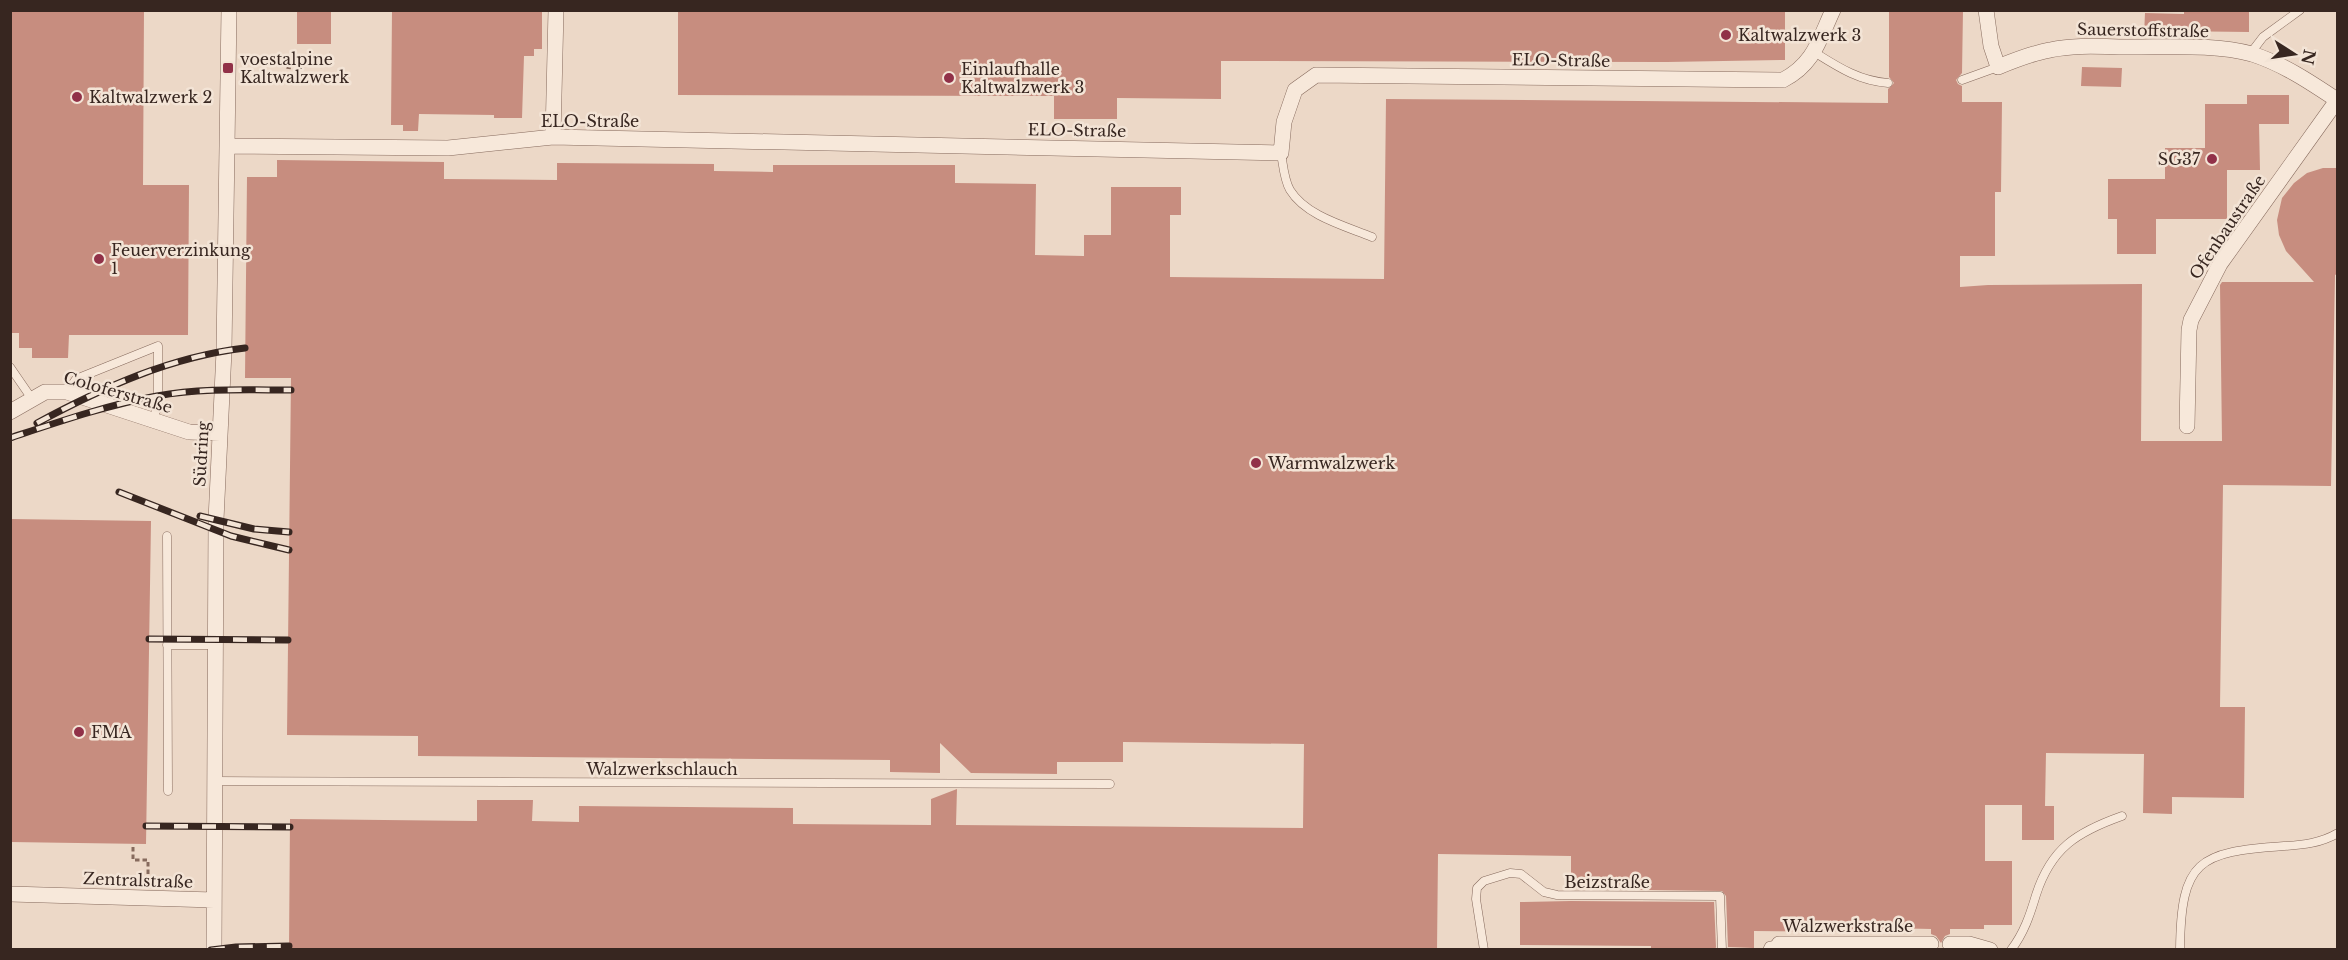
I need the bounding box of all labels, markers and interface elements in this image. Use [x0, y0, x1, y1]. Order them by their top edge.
street label: Sauerstoffstraße [2077, 19, 2209, 41]
north arrow [2264, 24, 2324, 84]
place label: Kaltwalzwerk 3 [1738, 25, 1861, 45]
marker: Kaltwalzwerk 3 [1719, 28, 1733, 42]
text: N [2297, 48, 2320, 67]
place label: voestalpine Kaltwalzwerk [240, 49, 349, 87]
street label: ELO-Straße [1512, 49, 1610, 71]
place label: Einlaufhalle Kaltwalzwerk 3 [961, 59, 1084, 97]
marker: voestalpine Kaltwalzwerk [221, 61, 235, 75]
marker: Einlaufhalle Kaltwalzwerk 3 [942, 71, 956, 85]
place label: Kaltwalzwerk 2 [89, 87, 212, 107]
marker: Kaltwalzwerk 2 [70, 90, 84, 104]
street label: ELO-Straße [541, 111, 639, 131]
street label: ELO-Straße [1028, 119, 1126, 141]
place label: SG37 [2158, 149, 2201, 169]
marker: SG37 [2205, 152, 2219, 166]
street label: Ofenbaustraße [2185, 171, 2269, 283]
place label: Feuerverzinkung 1 [111, 240, 251, 278]
marker: Feuerverzinkung 1 [92, 252, 106, 266]
street label: Coloferstraße [61, 367, 175, 417]
street label: Südring [189, 420, 213, 487]
place label: Warmwalzwerk [1267, 453, 1395, 473]
marker: Warmwalzwerk [1249, 456, 1263, 470]
place label: FMA [91, 722, 132, 742]
marker: FMA [72, 725, 86, 739]
street label: Walzwerkschlauch [585, 759, 738, 779]
street label: Zentralstraße [83, 868, 193, 892]
street label: Beizstraße [1564, 872, 1650, 892]
street label: Walzwerkstraße [1782, 916, 1913, 936]

